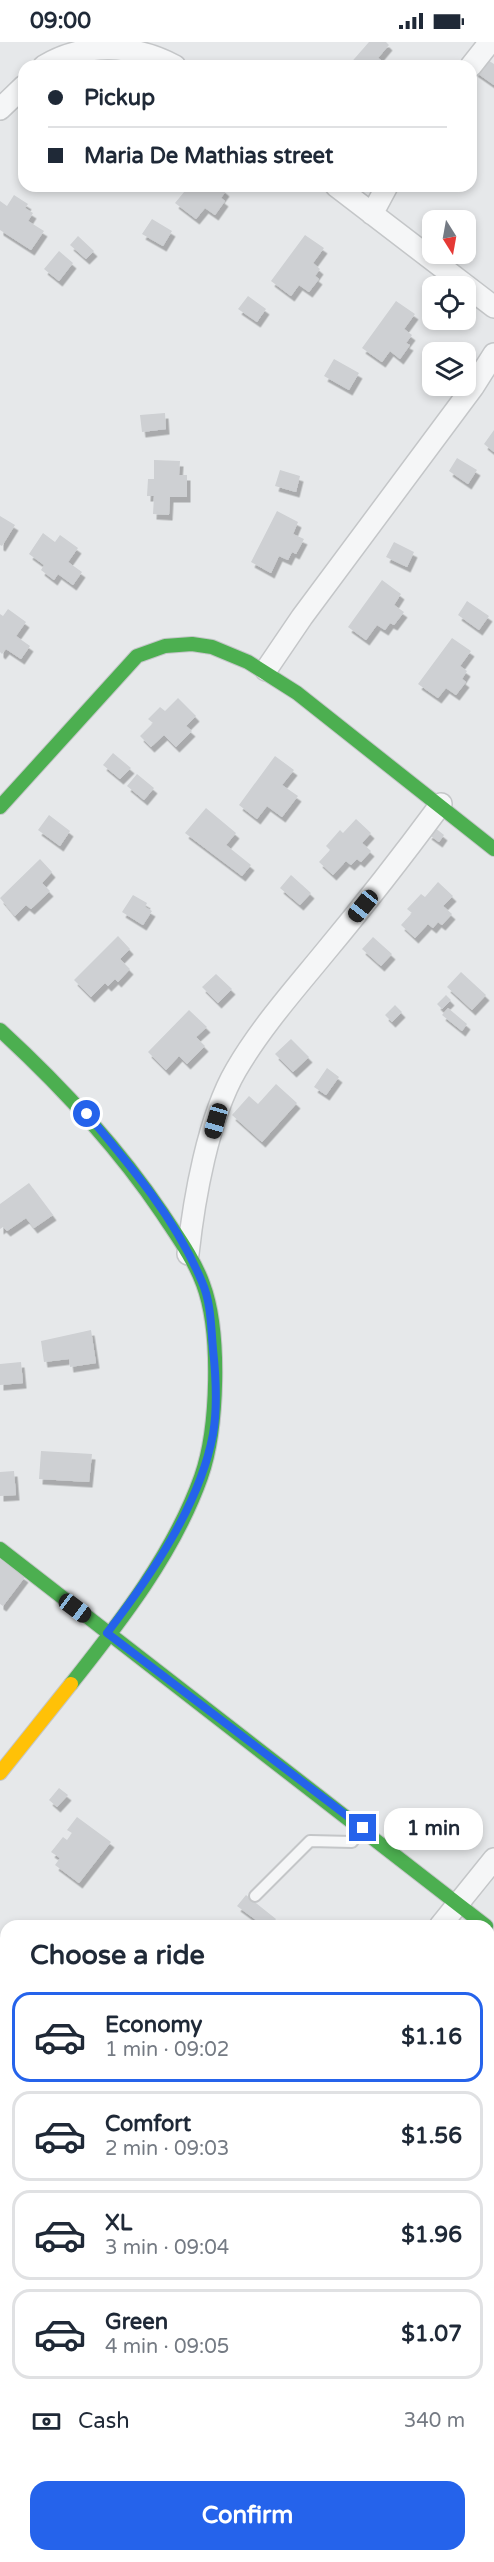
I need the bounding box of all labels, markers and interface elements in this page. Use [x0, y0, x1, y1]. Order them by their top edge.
text: 09:00 [30, 8, 91, 34]
text: Pickup [84, 85, 155, 111]
text: Maria De Mathias street [84, 143, 333, 169]
north arrow [422, 210, 476, 264]
map controls [422, 210, 476, 396]
button: locate [422, 276, 476, 330]
button: layers [422, 342, 476, 396]
car [345, 886, 381, 926]
route start [73, 1100, 100, 1127]
car [202, 1101, 230, 1141]
car [55, 1590, 95, 1626]
callout: 1 min [384, 1807, 483, 1849]
route end [349, 1814, 376, 1841]
text: 1 min [407, 1817, 460, 1841]
text: Choose a ride [30, 1939, 205, 1972]
icon: car [33, 2010, 87, 2064]
text: Economy [105, 2012, 202, 2038]
text: $1.16 [401, 2024, 462, 2050]
text: 1 min · 09:02 [105, 2038, 229, 2062]
icon: car [33, 2109, 87, 2163]
text: Comfort [105, 2111, 191, 2137]
text: $1.56 [401, 2123, 462, 2149]
text: 2 min · 09:03 [105, 2137, 229, 2161]
icon: car [33, 2208, 87, 2262]
text: XL [105, 2210, 132, 2236]
text: $1.96 [401, 2222, 462, 2248]
text: 3 min · 09:04 [105, 2236, 229, 2260]
icon: car [33, 2307, 87, 2361]
text: Green [105, 2309, 168, 2335]
text: $1.07 [401, 2321, 462, 2347]
text: 4 min · 09:05 [105, 2335, 229, 2359]
icon: cash [30, 2405, 63, 2438]
text: Cash [78, 2408, 130, 2434]
text: 340 m [404, 2409, 465, 2433]
button: Confirm [30, 2481, 465, 2550]

